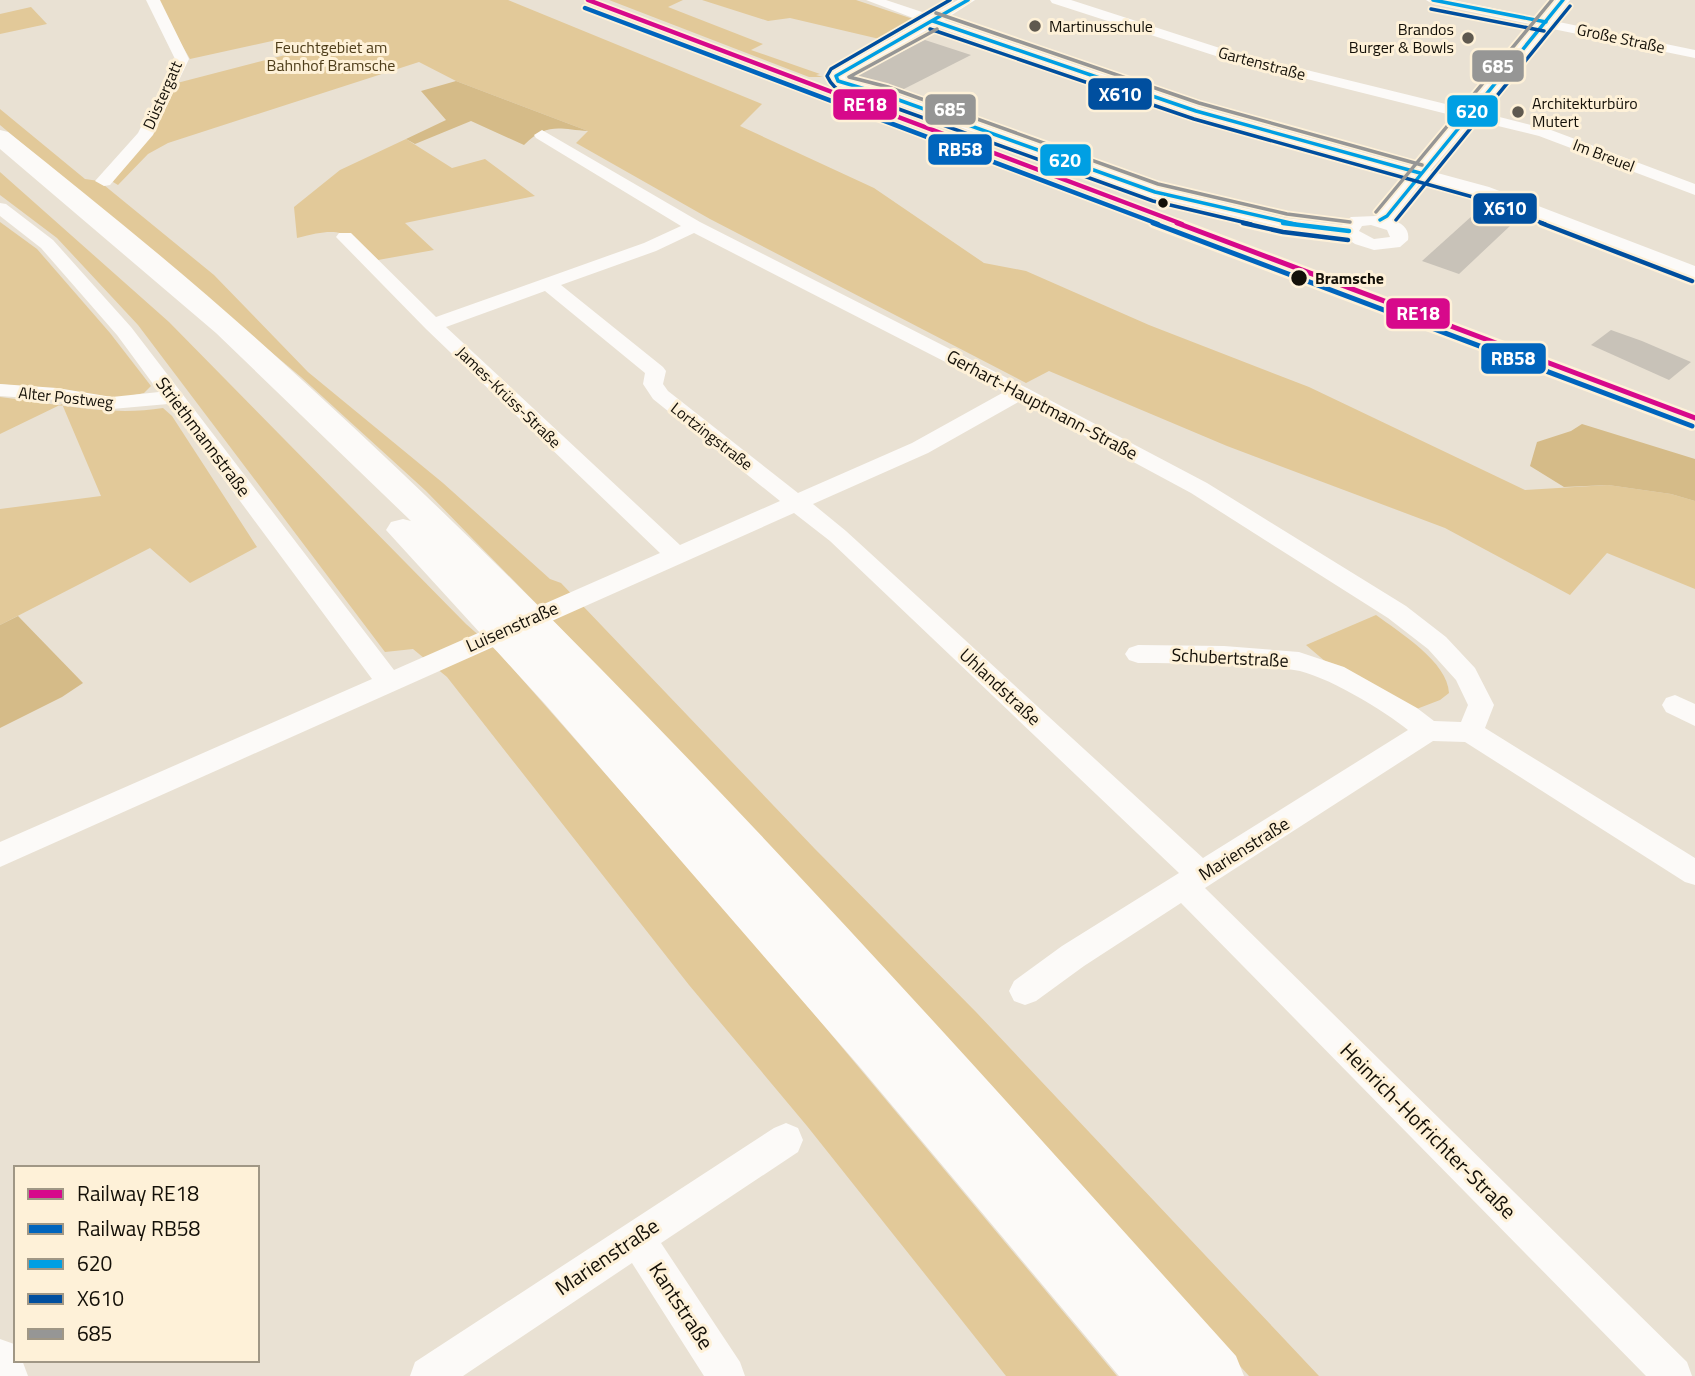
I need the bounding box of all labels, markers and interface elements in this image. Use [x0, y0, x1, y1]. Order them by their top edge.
place label: Martinusschule [1049, 14, 1153, 38]
place label: Brandos Burger & Bowls [1349, 17, 1454, 59]
street label: Große Straße [1575, 17, 1667, 59]
marker: Martinusschule [1027, 18, 1043, 34]
marker: Brandos Burger & Bowls [1460, 30, 1476, 46]
park label: Feuchtgebiet am Bahnhof Bramsche [267, 35, 395, 77]
street label: Gartenstraße [1216, 40, 1308, 86]
line badge: 685 [1471, 49, 1525, 83]
text: 685 [1482, 51, 1514, 80]
street label: Düstergatt [136, 56, 188, 133]
line badge: X610 [1087, 77, 1153, 111]
text: X610 [1099, 79, 1142, 108]
line badge: RE18 [832, 88, 898, 121]
text: RE18 [843, 89, 887, 118]
place label: Architekturbüro Mutert [1532, 91, 1638, 133]
line badge: 685 [924, 93, 977, 126]
text: 685 [934, 94, 966, 123]
line badge: 620 [1446, 94, 1499, 128]
text: 620 [1456, 96, 1488, 125]
marker: Architekturbüro Mutert [1510, 104, 1526, 120]
street label: Im Breuel [1570, 132, 1638, 178]
line badge: RB58 [927, 133, 993, 166]
text: RB58 [938, 134, 983, 163]
line badge: 620 [1039, 143, 1092, 177]
text: 620 [1049, 145, 1081, 174]
line badge: X610 [1472, 192, 1538, 225]
text: X610 [1484, 193, 1527, 222]
unlabelled marker [1156, 196, 1170, 210]
place label: Bramsche [1315, 266, 1384, 290]
marker: Bramsche [1289, 268, 1309, 288]
line badge: RE18 [1385, 297, 1451, 330]
text: RE18 [1396, 298, 1440, 327]
street label: James-Krüss-Straße [451, 341, 567, 453]
line badge: RB58 [1480, 342, 1547, 375]
street label: Gerhart-Hauptmann-Straße [942, 343, 1143, 466]
text: RB58 [1491, 343, 1536, 372]
street label: Striethmannstraße [149, 371, 257, 502]
street label: Alter Postweg [17, 380, 115, 414]
street label: Lortzingstraße [666, 396, 758, 476]
street label: Luisenstraße [461, 594, 562, 659]
street label: Schubertstraße [1171, 641, 1289, 674]
street label: Uhlandstraße [953, 642, 1047, 732]
street label: Marienstraße [1193, 810, 1294, 887]
street label: Heinrich-Hofrichter-Straße [1333, 1035, 1524, 1226]
legend [14, 1166, 259, 1362]
text: Railway RE18 [77, 1177, 199, 1209]
street label: Marienstraße [548, 1209, 665, 1303]
text: Railway RB58 [77, 1212, 201, 1244]
text: 620 [77, 1247, 112, 1279]
street label: Kantstraße [642, 1255, 722, 1356]
text: X610 [77, 1282, 124, 1314]
text: 685 [77, 1317, 112, 1349]

